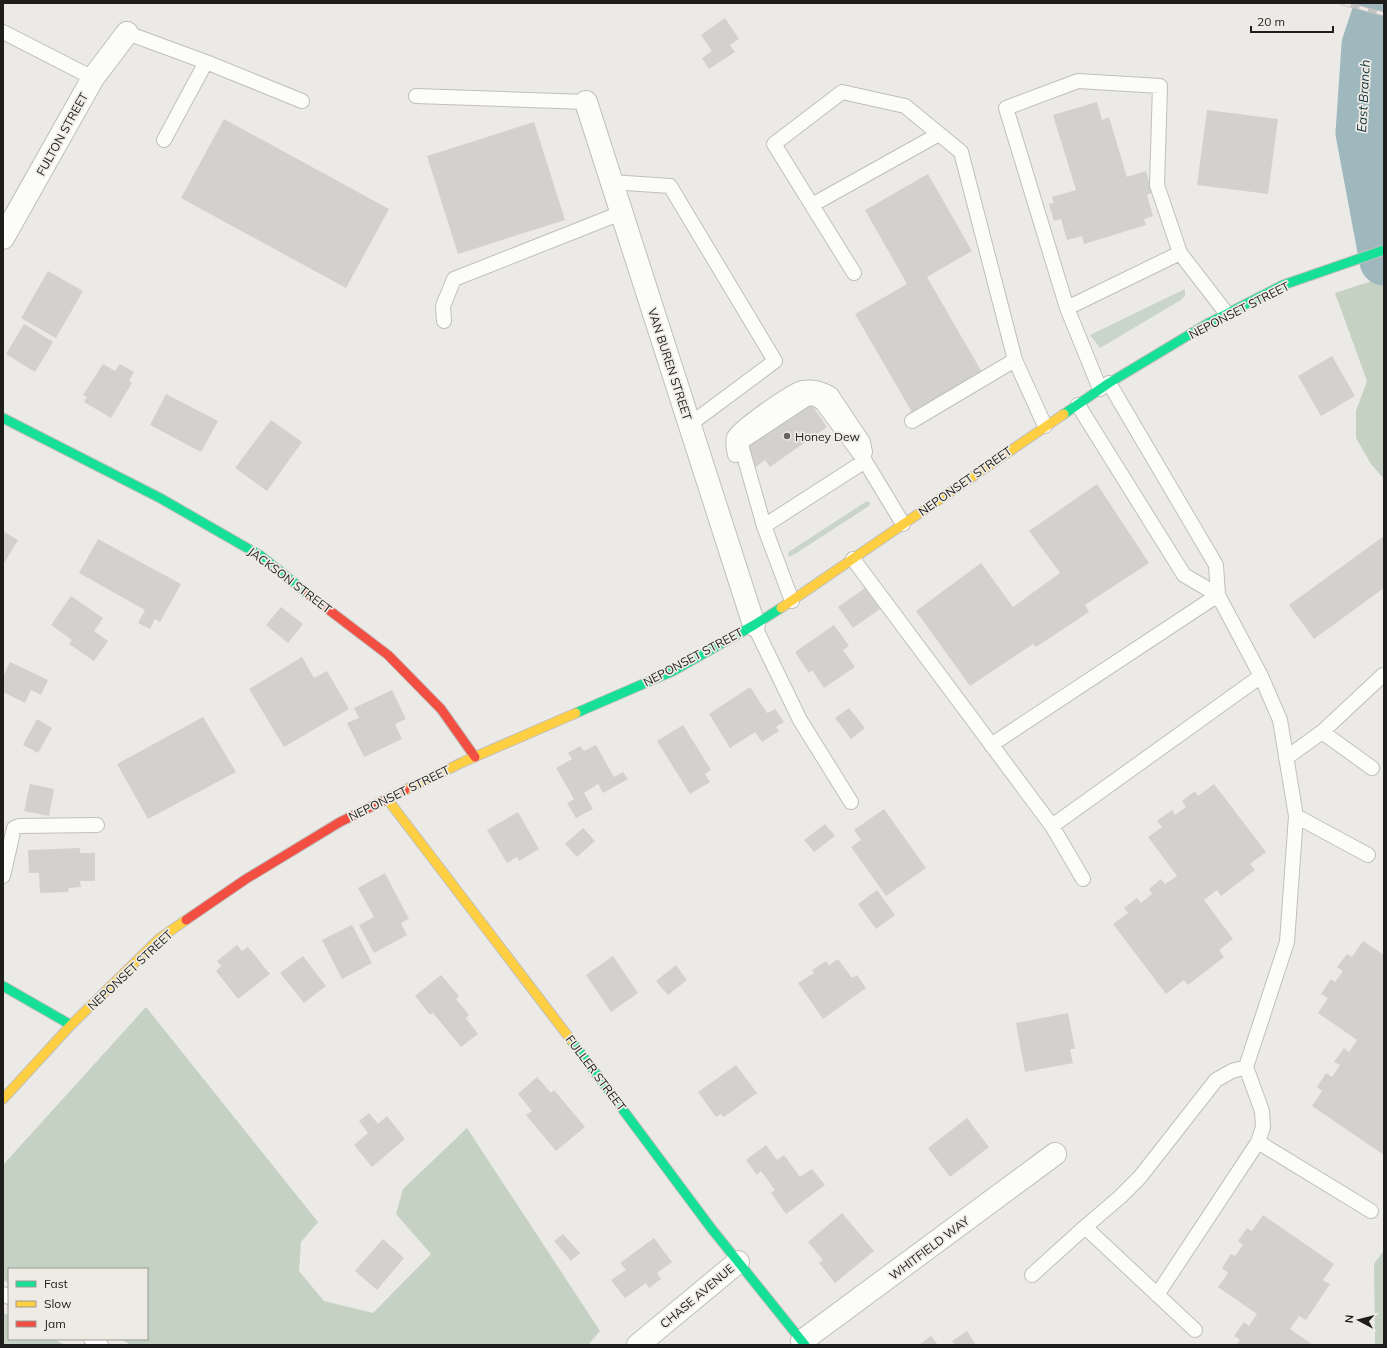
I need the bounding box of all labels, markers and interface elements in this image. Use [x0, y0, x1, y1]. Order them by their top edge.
scale bar [1251, 8, 1333, 34]
text: 20 m [1257, 14, 1285, 29]
water label: East Branch [1353, 59, 1373, 133]
street label: FULTON STREET [33, 89, 91, 178]
street label: NEPONSET STREET [1186, 278, 1292, 342]
street label: VAN BUREN STREET [645, 306, 695, 423]
place label: Honey Dew [795, 429, 860, 444]
marker: Honey Dew [782, 431, 792, 441]
street label: NEPONSET STREET [915, 443, 1015, 519]
street label: JACKSON STREET [245, 544, 335, 617]
street label: NEPONSET STREET [641, 624, 746, 690]
street label: NEPONSET STREET [346, 762, 453, 824]
street label: NEPONSET STREET [84, 926, 176, 1013]
street label: FULLER STREET [563, 1032, 630, 1114]
street label: WHITFIELD WAY [886, 1213, 973, 1283]
street label: CHASE AVENUE [657, 1261, 737, 1331]
legend [8, 1268, 148, 1340]
text: Fast [44, 1276, 68, 1291]
text: Slow [44, 1296, 72, 1311]
north arrow [1339, 1300, 1379, 1340]
text: N [1342, 1314, 1357, 1324]
text: Jam [44, 1316, 66, 1331]

